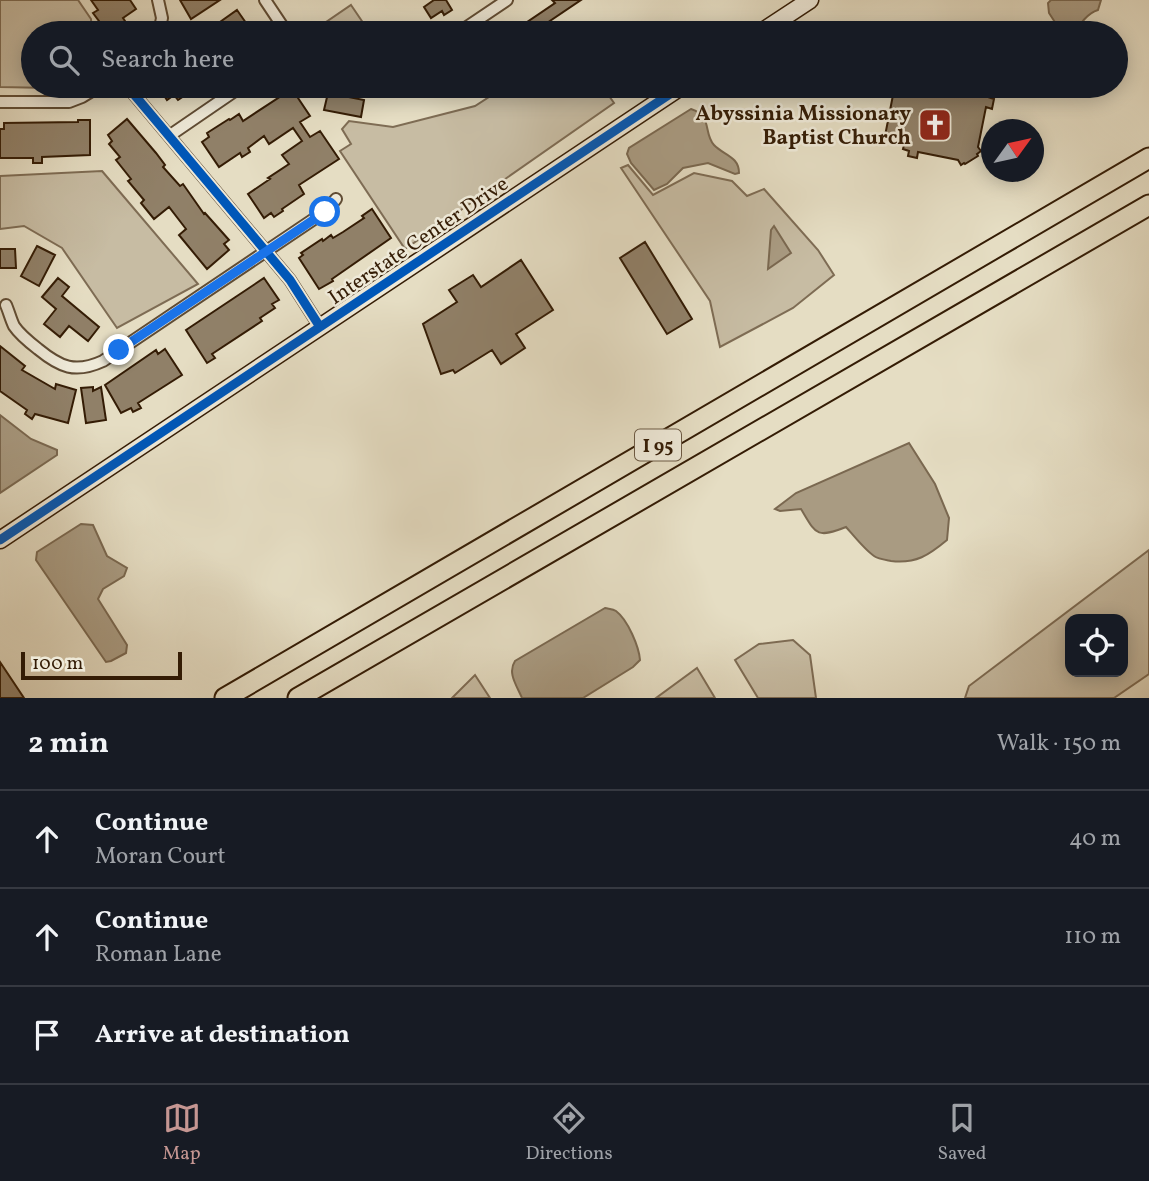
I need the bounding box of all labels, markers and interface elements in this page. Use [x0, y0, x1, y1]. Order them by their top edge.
search box [21, 21, 1128, 98]
icon: search [45, 41, 83, 79]
text: Search here [101, 42, 234, 78]
place label: Abyssinia Missionary Baptist Church [696, 100, 911, 153]
church icon: Abyssinia Missionary Baptist Church [916, 106, 954, 144]
north arrow [981, 119, 1044, 182]
street label: Interstate Center Drive [323, 170, 515, 312]
route start [309, 196, 340, 227]
route end [103, 334, 134, 365]
road number: I 95 [635, 430, 681, 460]
map controls [1065, 614, 1128, 677]
button: locate [1065, 614, 1128, 677]
scale bar [21, 649, 182, 681]
text: 100 m [32, 651, 83, 677]
text: 2 min [28, 723, 109, 765]
text: Walk · 150 m [997, 728, 1121, 760]
text: Continue [95, 805, 208, 841]
icon: ahead [28, 820, 66, 858]
text: 40 m [1069, 823, 1121, 855]
text: Moran Court [95, 841, 226, 873]
text: Continue [95, 903, 208, 939]
icon: ahead [28, 918, 66, 956]
text: 110 m [1064, 921, 1121, 953]
text: Roman Lane [95, 939, 222, 971]
icon: arrive [28, 1016, 66, 1054]
text: Arrive at destination [95, 1017, 350, 1053]
tab: Map [162, 1099, 201, 1167]
tab: Directions [526, 1099, 613, 1167]
tab: Saved [938, 1099, 986, 1167]

